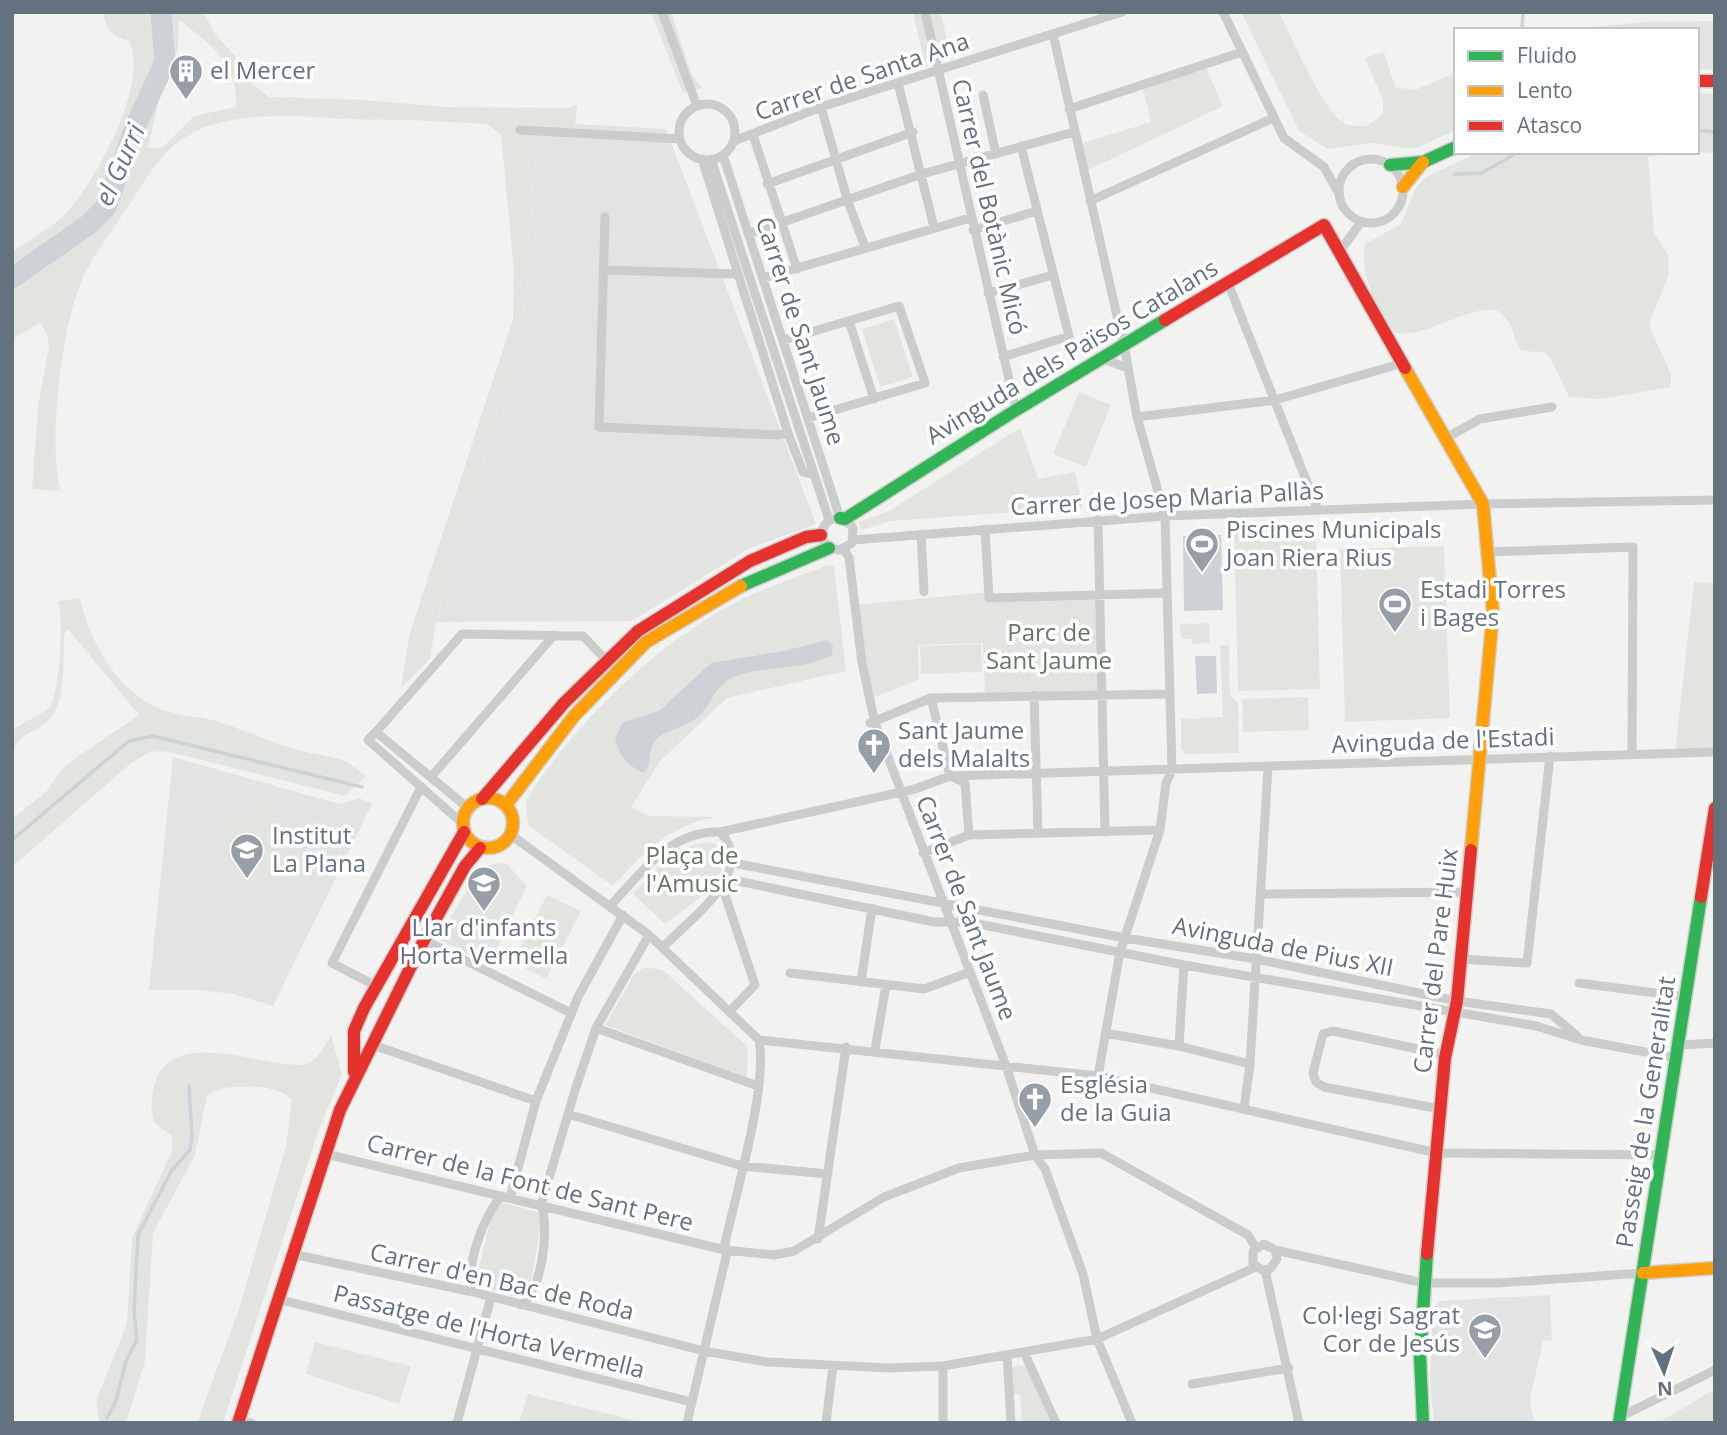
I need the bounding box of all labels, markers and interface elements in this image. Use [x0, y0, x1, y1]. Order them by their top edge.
street label: Carrer de Santa Ana [750, 23, 973, 128]
legend [1454, 28, 1699, 154]
text: Fluido [1517, 41, 1577, 69]
building icon: el Mercer [167, 52, 205, 101]
place label: el Mercer [210, 53, 316, 86]
street label: Carrer del Botànic Micó [945, 75, 1036, 338]
text: Lento [1517, 76, 1573, 104]
text: Atasco [1517, 111, 1582, 139]
water label: el Gurri [85, 118, 153, 211]
street label: Carrer de Sant Jaume [749, 212, 854, 449]
street label: Avinguda dels Països Catalans [919, 250, 1223, 451]
street label: Carrer de Josep Maria Pallàs [1009, 473, 1324, 522]
place label: Piscines Municipals Joan Riera Rius [1224, 512, 1442, 573]
sports icon: Piscines Municipals Joan Riera Rius [1183, 525, 1221, 574]
place label: Estadi Torres i Bages [1420, 572, 1566, 633]
sports icon: Estadi Torres i Bages [1376, 585, 1414, 634]
park label: Parc de Sant Jaume [986, 615, 1112, 676]
place label: Sant Jaume dels Malalts [898, 713, 1030, 774]
street label: Avinguda de l'Estadi [1331, 719, 1555, 760]
church icon: Sant Jaume dels Malalts [855, 726, 893, 775]
street label: Carrer de Sant Jaume [909, 790, 1025, 1025]
place label: Institut La Plana [272, 818, 366, 879]
school or university icon: Institut La Plana [228, 831, 266, 880]
park label: Plaça de l'Amusic [645, 838, 739, 899]
street label: Carrer del Pare Huix [1404, 846, 1465, 1075]
school or university icon: Llar d'infants Horta Vermella [465, 864, 503, 913]
street label: Avinguda de Pius XII [1170, 908, 1397, 983]
place label: Llar d'infants Horta Vermella [400, 910, 568, 971]
street label: Passeig de la Generalitat [1607, 974, 1682, 1250]
place label: Església de la Guia [1060, 1067, 1172, 1128]
church icon: Església de la Guia [1016, 1080, 1054, 1129]
street label: Carrer de la Font de Sant Pere [364, 1125, 697, 1238]
street label: Carrer d'en Bac de Roda [367, 1234, 638, 1327]
street label: Passatge de l'Horta Vermella [330, 1276, 649, 1385]
place label: Col·legi Sagrat Cor de Jesús [1302, 1298, 1460, 1359]
school or university icon: Col·legi Sagrat Cor de Jesús [1466, 1311, 1504, 1360]
north arrow [1629, 1337, 1699, 1407]
text: N [1656, 1376, 1673, 1402]

